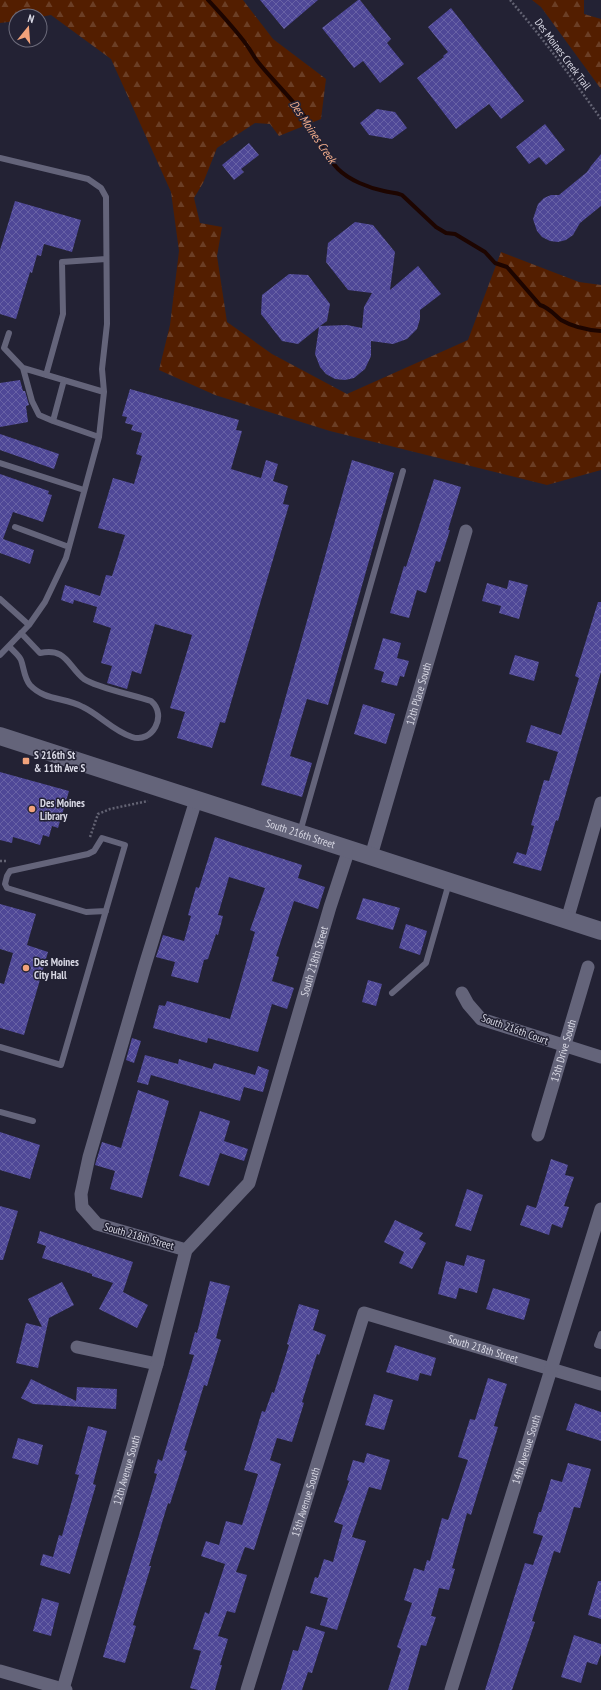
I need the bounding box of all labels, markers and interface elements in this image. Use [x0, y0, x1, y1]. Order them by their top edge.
north arrow [8, 8, 48, 48]
text: N [26, 11, 36, 26]
street label: Des Moines Creek Trail [532, 16, 594, 93]
water label: Des Moines Creek [287, 97, 341, 167]
street label: 12th Place South [403, 661, 434, 727]
place label: S 216th St & 11th Ave S [34, 748, 85, 775]
marker: S 216th St & 11th Ave S [21, 756, 31, 766]
place label: Des Moines Library [40, 796, 85, 823]
marker: Des Moines Library [27, 804, 37, 814]
street label: South 216th Street [264, 816, 337, 851]
street label: South 218th Street [297, 925, 331, 998]
place label: Des Moines City Hall [34, 955, 79, 982]
marker: Des Moines City Hall [21, 963, 31, 973]
street label: South 216th Court [480, 1010, 550, 1048]
street label: 13th Drive South [547, 1018, 579, 1084]
street label: South 218th Street [102, 1219, 176, 1253]
street label: South 218th Street [446, 1332, 520, 1366]
street label: 14th Avenue South [509, 1413, 543, 1486]
street label: 12th Avenue South [110, 1433, 143, 1507]
street label: 13th Avenue South [288, 1465, 323, 1538]

